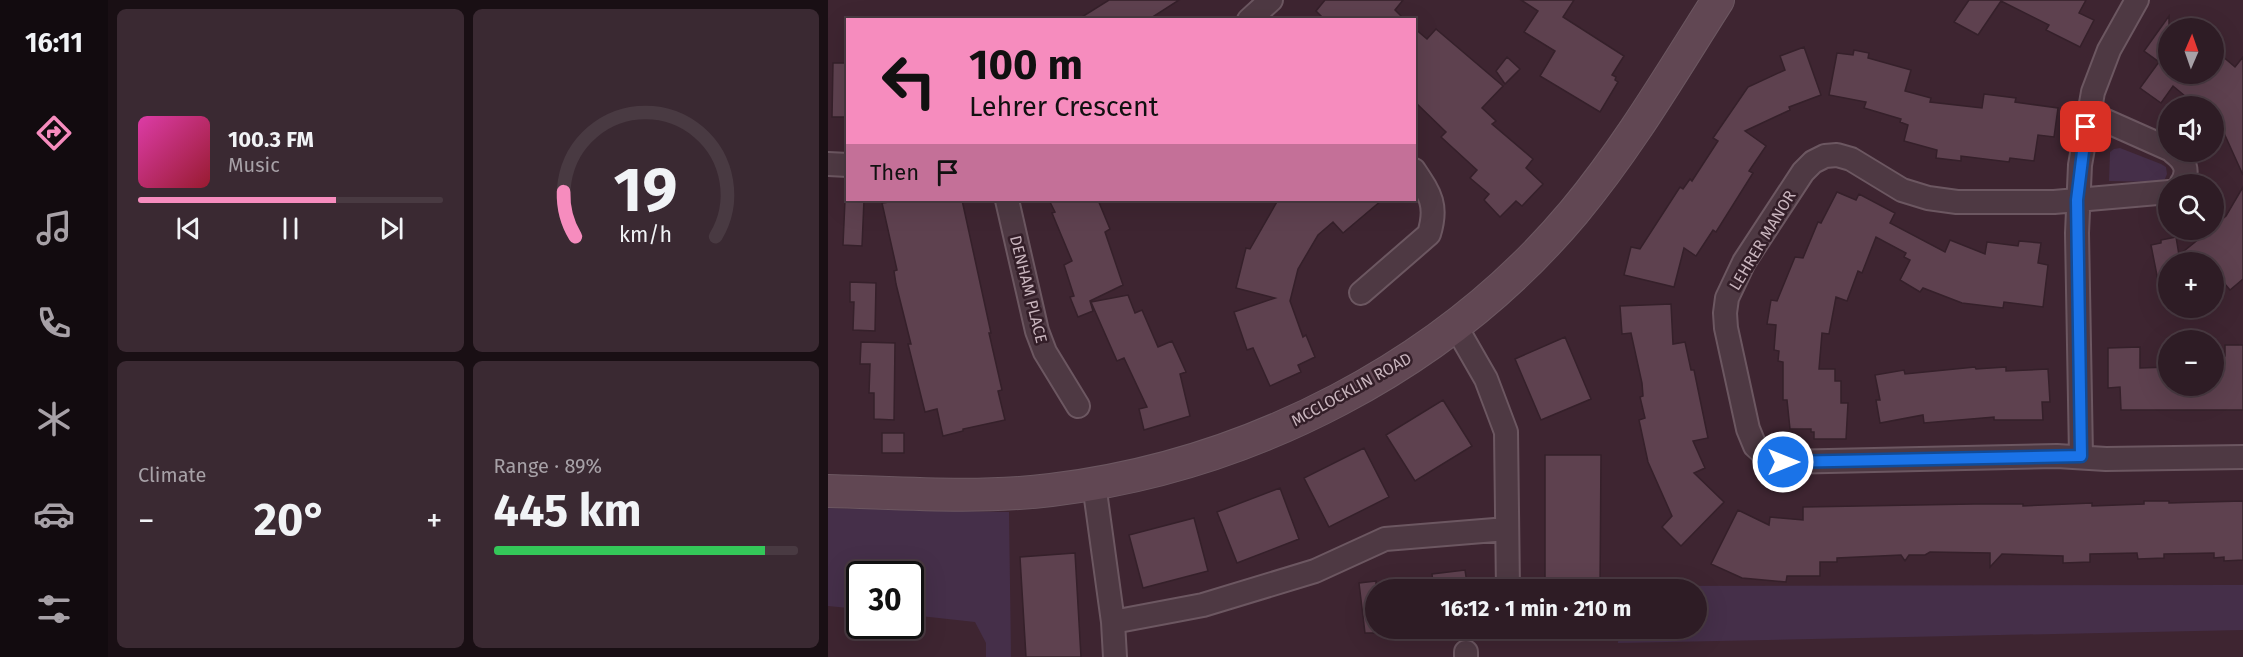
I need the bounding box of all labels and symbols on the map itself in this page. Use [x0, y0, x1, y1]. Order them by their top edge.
north arrow [2158, 18, 2224, 84]
pin [2060, 101, 2111, 152]
street label: LEHRER MANOR [1725, 187, 1800, 294]
street label: DENHAM PLACE [1006, 233, 1051, 345]
street label: MCCLOCKLIN ROAD [1288, 349, 1415, 430]
position arrow [1751, 430, 1815, 494]
speed limit sign: 30 [846, 561, 924, 639]

